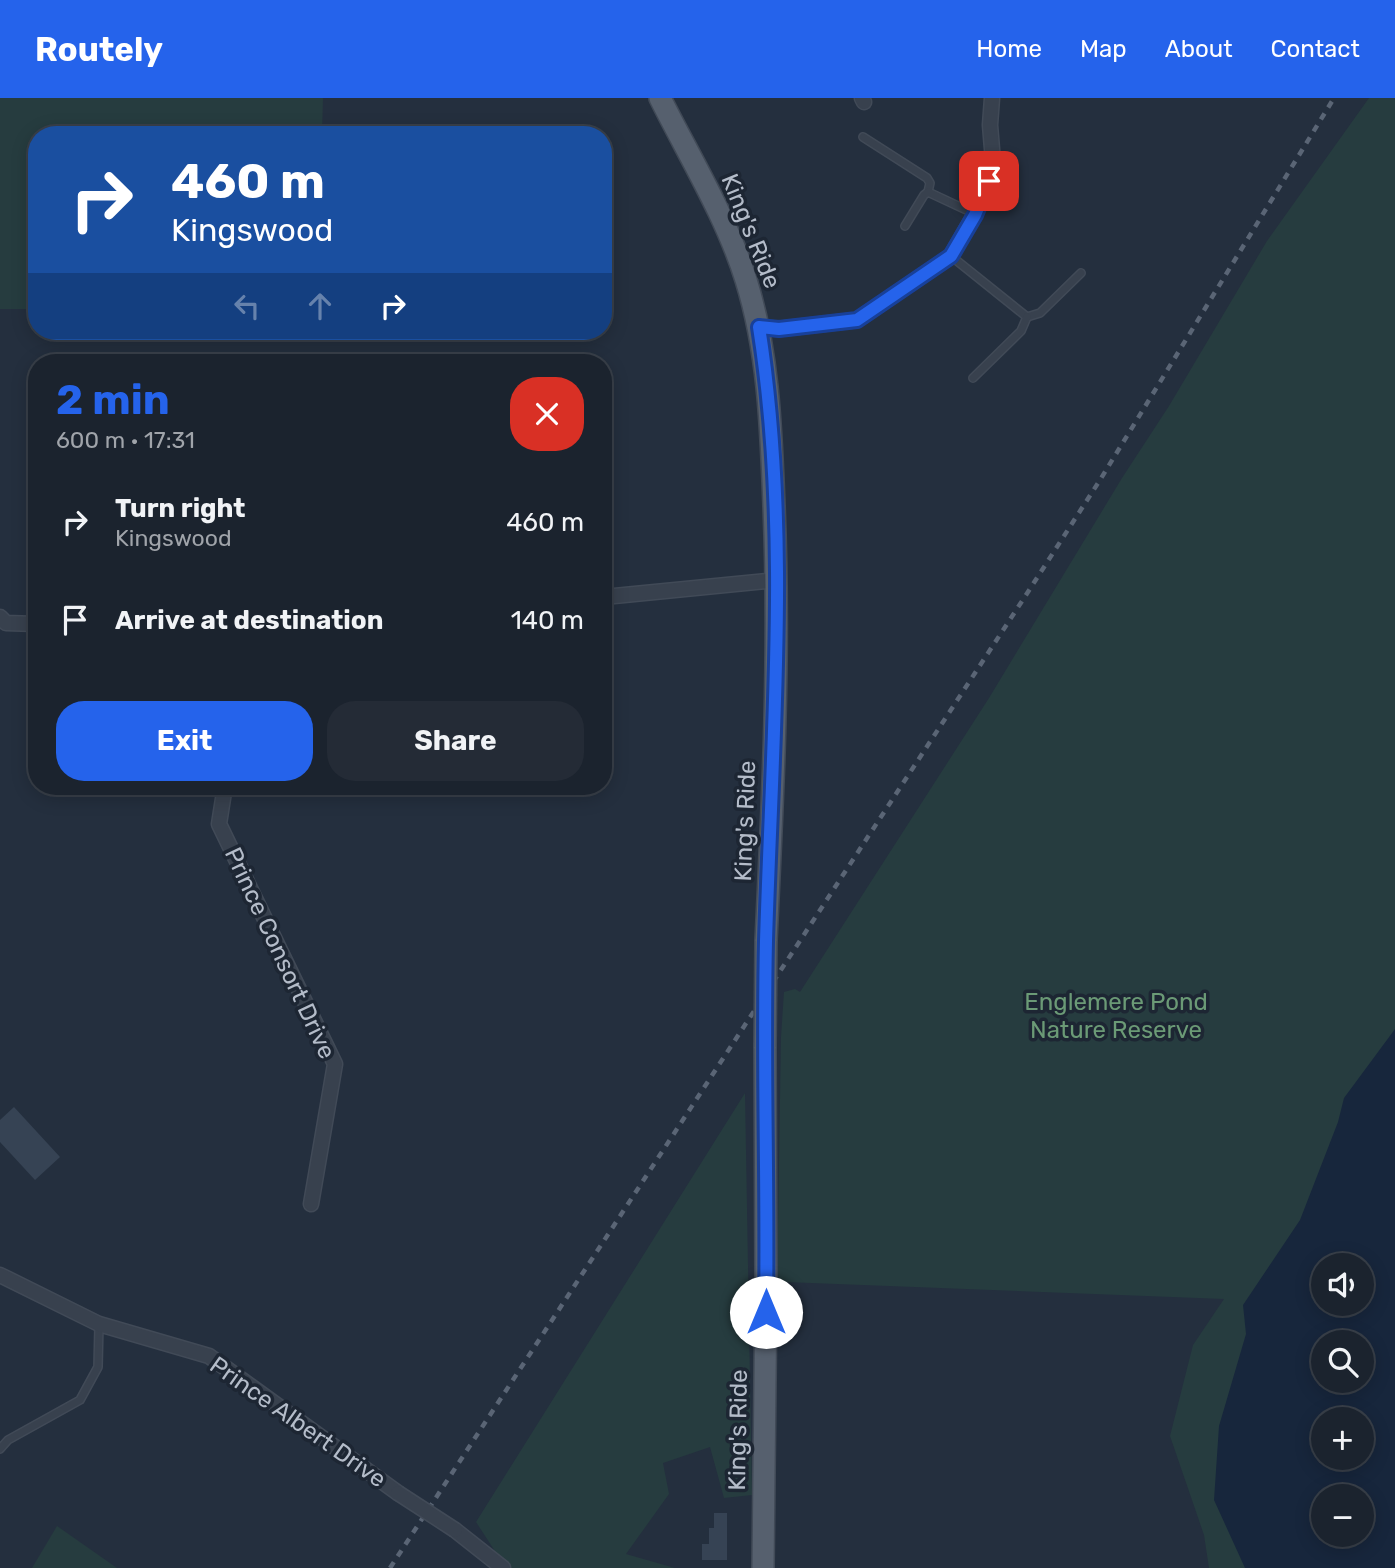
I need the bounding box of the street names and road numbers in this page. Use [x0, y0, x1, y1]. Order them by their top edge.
street label: King's Ride [715, 170, 787, 292]
street label: King's Ride [729, 760, 761, 882]
street label: Prince Consort Drive [219, 843, 341, 1063]
street label: Prince Albert Drive [205, 1351, 391, 1493]
street label: King's Ride [723, 1369, 753, 1491]

